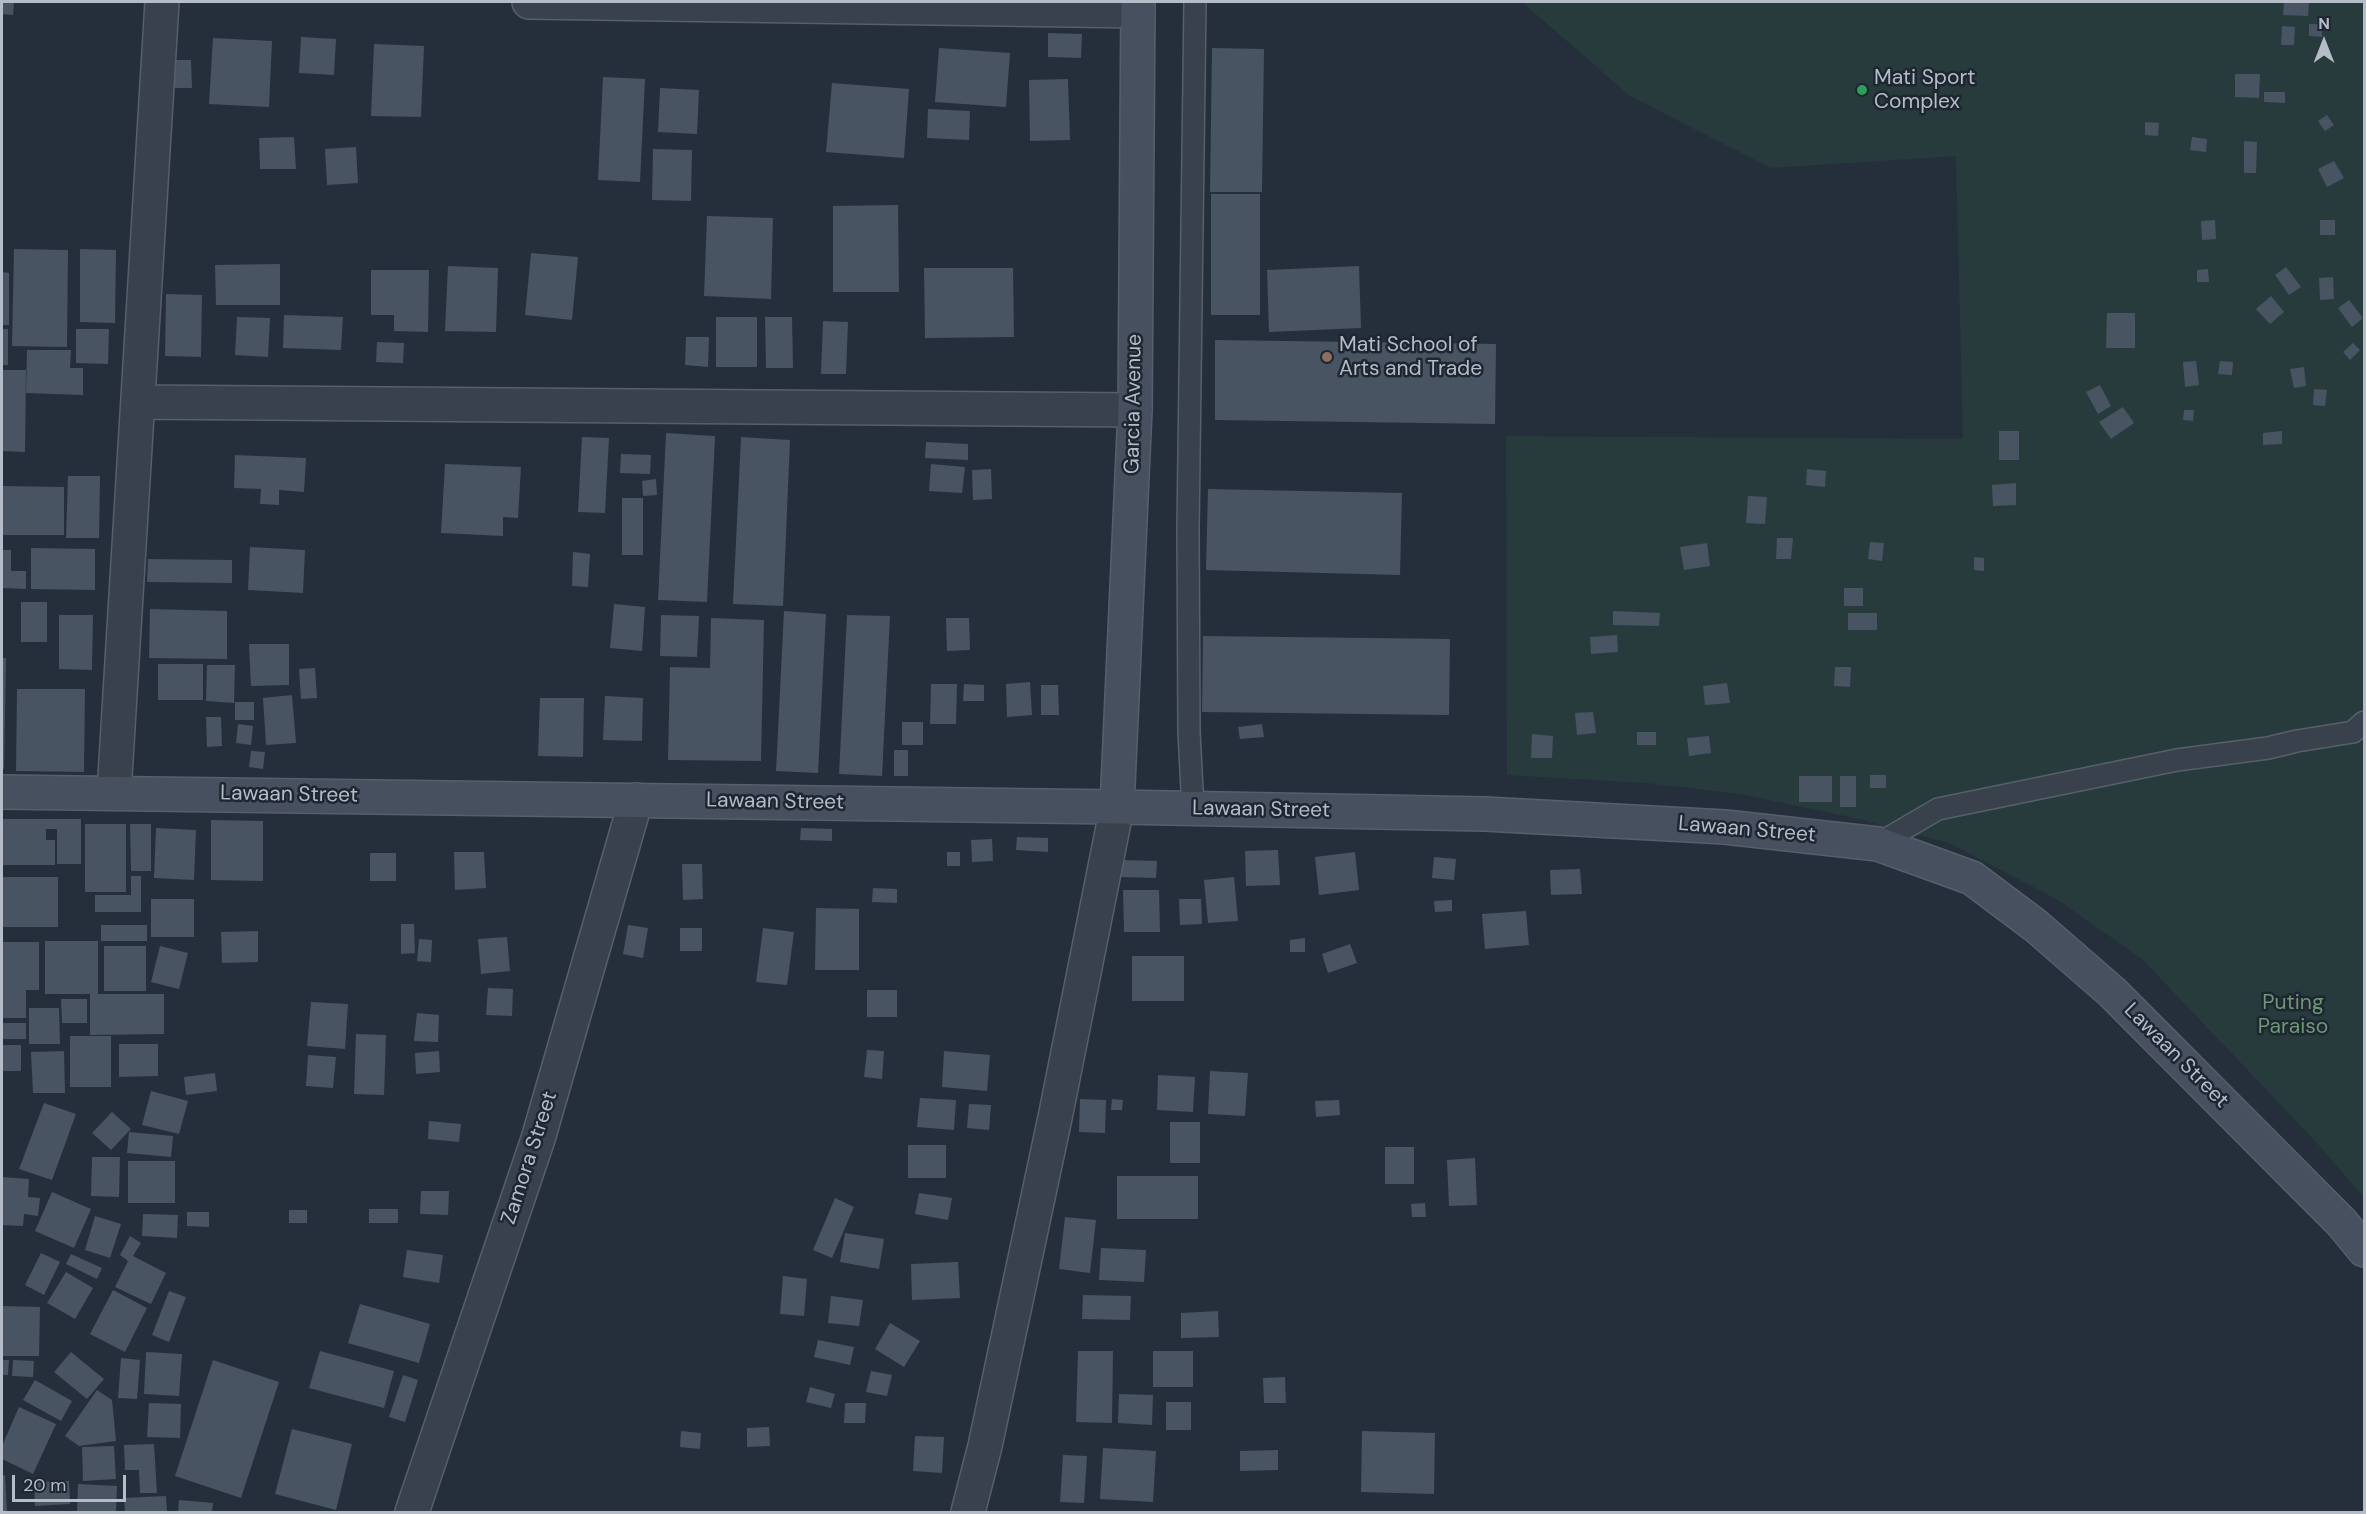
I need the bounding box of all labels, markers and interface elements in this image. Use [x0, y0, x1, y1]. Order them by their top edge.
north arrow [2294, 12, 2354, 72]
text: N [2318, 13, 2330, 34]
place label: Mati Sport Complex [1874, 65, 1975, 115]
marker: Mati Sport Complex [1855, 83, 1869, 97]
place label: Mati School of Arts and Trade [1339, 332, 1482, 382]
street label: Garcia Avenue [1120, 334, 1148, 474]
marker: Mati School of Arts and Trade [1320, 350, 1334, 364]
street label: Lawaan Street [220, 781, 358, 809]
street label: Lawaan Street [706, 788, 844, 816]
street label: Lawaan Street [1192, 796, 1330, 824]
street label: Lawaan Street [1677, 811, 1817, 849]
park label: Puting Paraiso [2258, 990, 2328, 1040]
street label: Lawaan Street [2118, 998, 2234, 1114]
street label: Zamora Street [497, 1088, 563, 1228]
scale bar [15, 1463, 129, 1501]
text: 20 m [23, 1473, 66, 1497]

